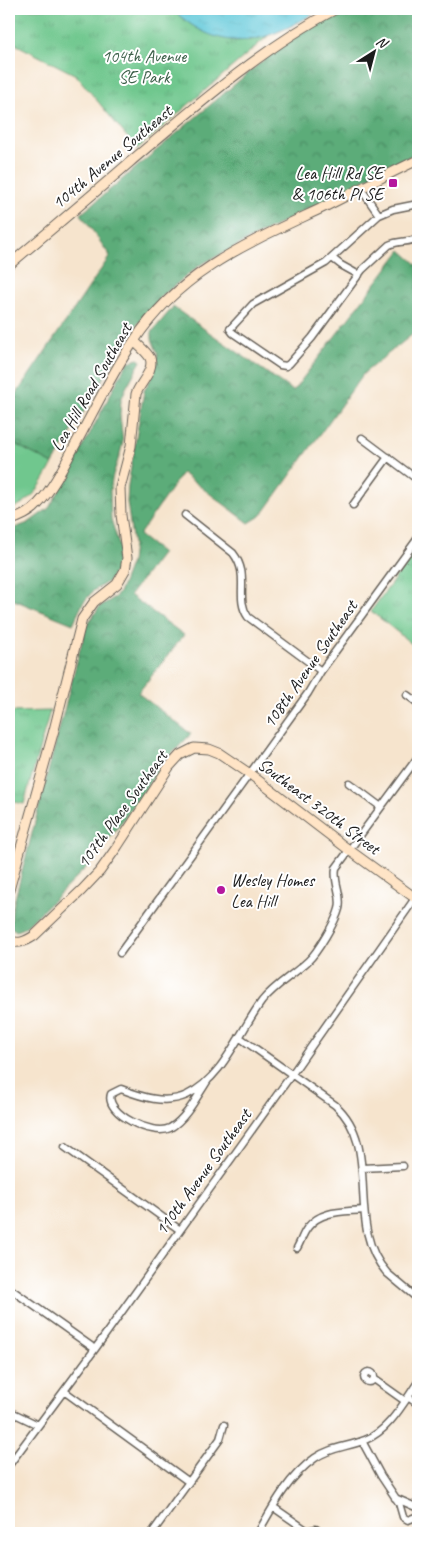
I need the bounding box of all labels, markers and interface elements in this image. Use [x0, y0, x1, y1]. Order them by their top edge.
north arrow [350, 28, 400, 78]
text: N [373, 32, 392, 53]
park label: 104th Avenue SE Park [102, 45, 187, 88]
street label: 104th Avenue Southeast [47, 99, 178, 214]
place label: Lea Hill Rd SE & 106th Pl SE [292, 162, 385, 205]
marker: Lea Hill Rd SE & 106th Pl SE [387, 177, 399, 189]
street label: Lea Hill Road Southeast [45, 317, 138, 455]
street label: 108th Avenue Southeast [258, 595, 363, 732]
street label: 107th Place Southeast [72, 744, 173, 872]
street label: Southeast 320th Street [253, 753, 386, 860]
place label: Wesley Homes Lea Hill [231, 869, 316, 912]
marker: Wesley Homes Lea Hill [215, 884, 227, 896]
street label: 110th Avenue Southeast [150, 1103, 257, 1239]

